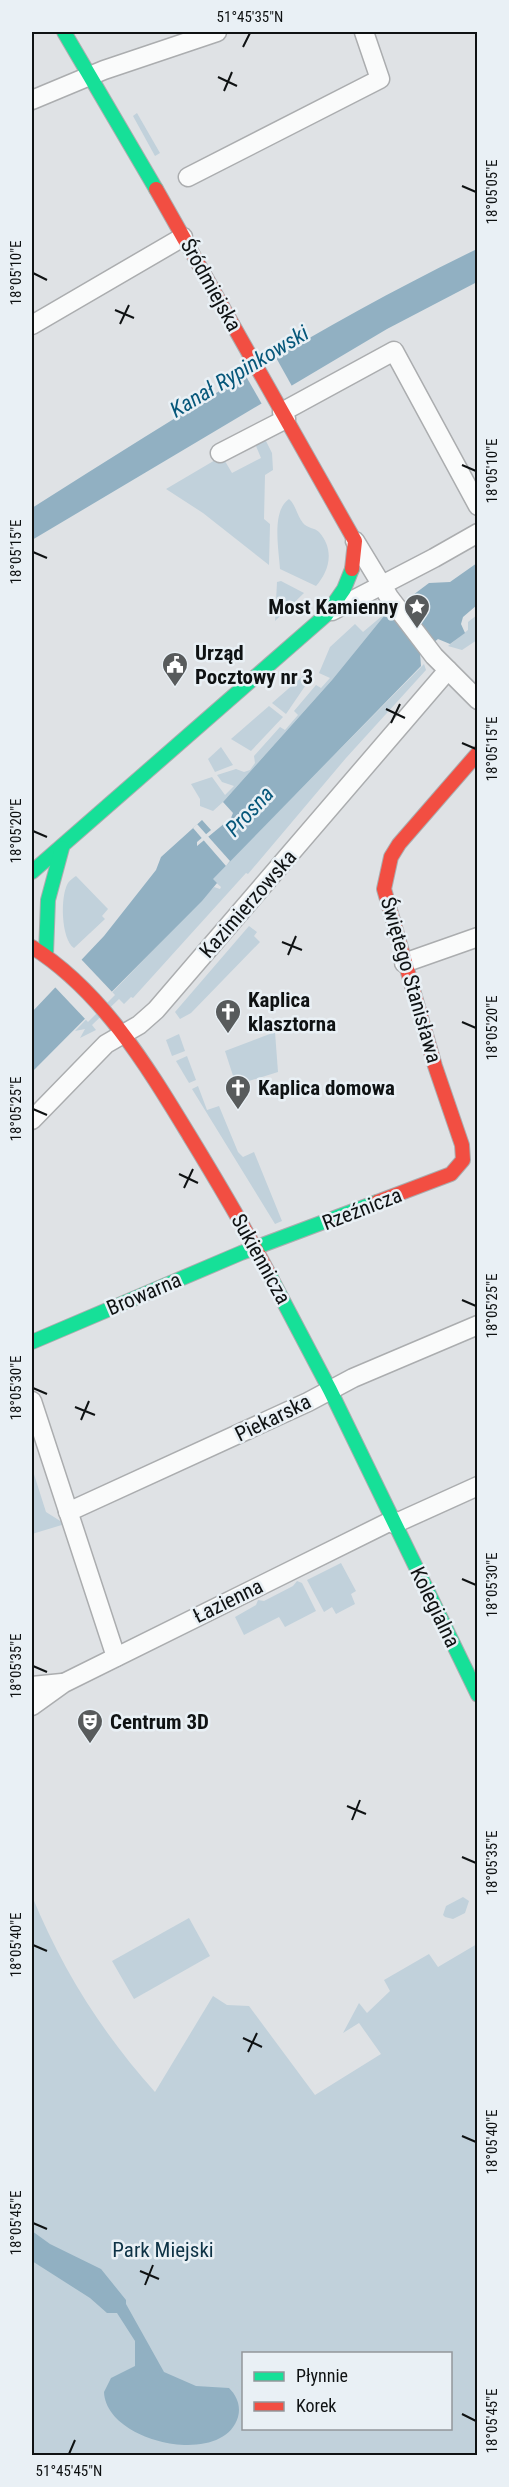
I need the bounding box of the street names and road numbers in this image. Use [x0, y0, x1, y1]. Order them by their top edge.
street label: Śródmiejska [176, 234, 246, 336]
street label: Kazimierzowska [195, 845, 301, 963]
street label: Świętego Stanisława [376, 894, 446, 1066]
street label: Rzeźnicza [319, 1183, 405, 1235]
street label: Sukiennicza [226, 1210, 296, 1308]
street label: Browarna [103, 1268, 185, 1320]
street label: Piekarska [231, 1389, 315, 1447]
street label: Kolegialna [405, 1563, 465, 1651]
street label: Łazienna [189, 1574, 267, 1628]

